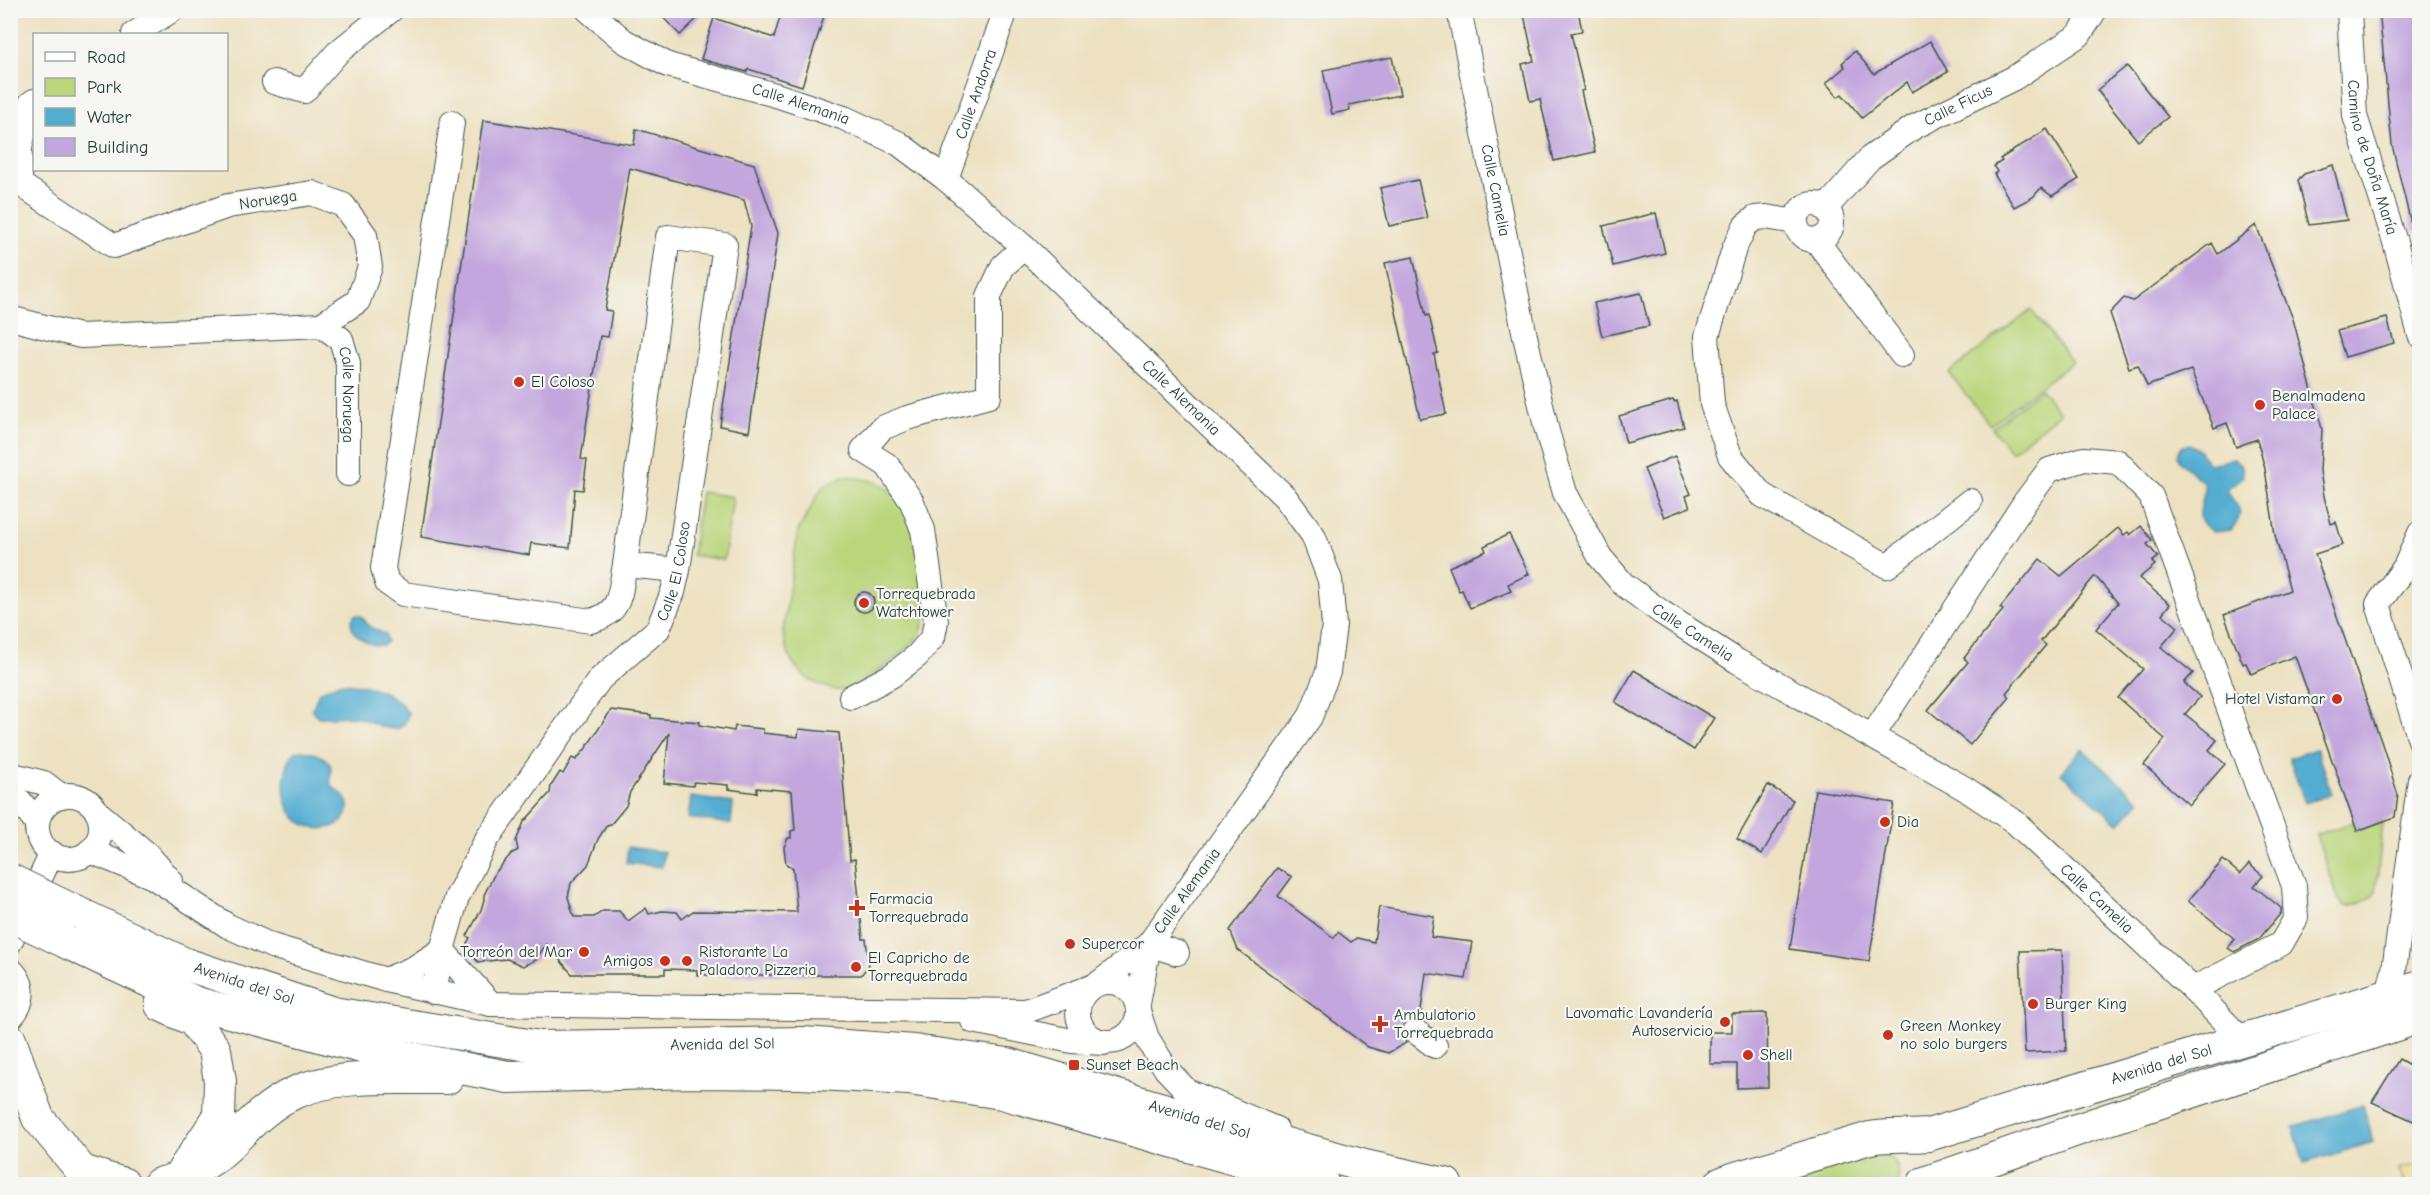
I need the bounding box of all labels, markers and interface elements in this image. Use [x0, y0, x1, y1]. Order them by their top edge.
legend [33, 33, 228, 171]
text: Road [87, 47, 126, 68]
street label: Calle Andorra [952, 47, 1000, 142]
text: Park [87, 77, 122, 98]
street label: Camino de Doña María [2344, 79, 2401, 237]
street label: Calle Alemania [750, 80, 853, 128]
street label: Calle Ficus [1921, 81, 1996, 130]
text: Water [87, 107, 132, 128]
text: Building [87, 137, 149, 158]
street label: Calle Camelia [1477, 143, 1514, 238]
street label: Noruega [238, 187, 298, 213]
street label: Calle Noruega [335, 344, 357, 443]
street label: Calle Alemania [1138, 356, 1224, 439]
place label: El Coloso [531, 373, 595, 391]
marker: El Coloso [512, 375, 526, 389]
place label: Benalmadena Palace [2272, 387, 2366, 423]
marker: Benalmadena Palace [2253, 398, 2267, 412]
street label: Calle El Coloso [653, 520, 694, 624]
place label: Torrequebrada Watchtower [876, 585, 976, 621]
marker: Torrequebrada Watchtower [857, 596, 871, 610]
street label: Calle Camelia [1648, 599, 1737, 665]
place label: Hotel Vistamar [2225, 690, 2326, 708]
marker: Hotel Vistamar [2330, 692, 2344, 706]
place label: Dia [1897, 813, 1919, 831]
marker: Dia [1878, 815, 1892, 829]
street label: Calle Alemania [1150, 845, 1224, 937]
street label: Calle Camelia [2056, 860, 2137, 937]
place label: Farmacia Torrequebrada [869, 890, 969, 926]
marker: Farmacia Torrequebrada [850, 901, 864, 915]
place label: Supercor [1082, 935, 1145, 953]
marker: Supercor [1063, 937, 1077, 951]
place label: Torreón del Mar [460, 943, 573, 961]
place label: Ristorante La Paladoro Pizzeria [699, 943, 817, 979]
marker: Torreón del Mar [577, 945, 591, 959]
place label: El Capricho de Torrequebrada [868, 949, 970, 985]
place label: Amigos [603, 952, 653, 970]
marker: Amigos [658, 954, 672, 968]
marker: Ristorante La Paladoro Pizzeria [680, 954, 694, 968]
street label: Avenida del Sol [192, 959, 297, 1009]
marker: El Capricho de Torrequebrada [849, 960, 863, 974]
place label: Burger King [2045, 995, 2127, 1013]
marker: Burger King [2026, 997, 2040, 1011]
place label: Lavomatic Lavandería Autoservicio [1565, 1004, 1713, 1040]
place label: Ambulatorio Torrequebrada [1394, 1006, 1494, 1042]
marker: Ambulatorio Torrequebrada [1371, 1015, 1389, 1033]
marker: Lavomatic Lavandería Autoservicio [1718, 1015, 1732, 1029]
place label: Green Monkey no solo burgers [1900, 1017, 2007, 1053]
marker: Green Monkey no solo burgers [1881, 1028, 1895, 1042]
street label: Avenida del Sol [670, 1034, 775, 1054]
street label: Avenida del Sol [2109, 1041, 2214, 1088]
place label: Shell [1760, 1046, 1792, 1064]
marker: Shell [1741, 1048, 1755, 1062]
place label: Sunset Beach [1086, 1056, 1179, 1074]
marker: Sunset Beach [1067, 1058, 1081, 1072]
street label: Avenida del Sol [1147, 1096, 1252, 1143]

